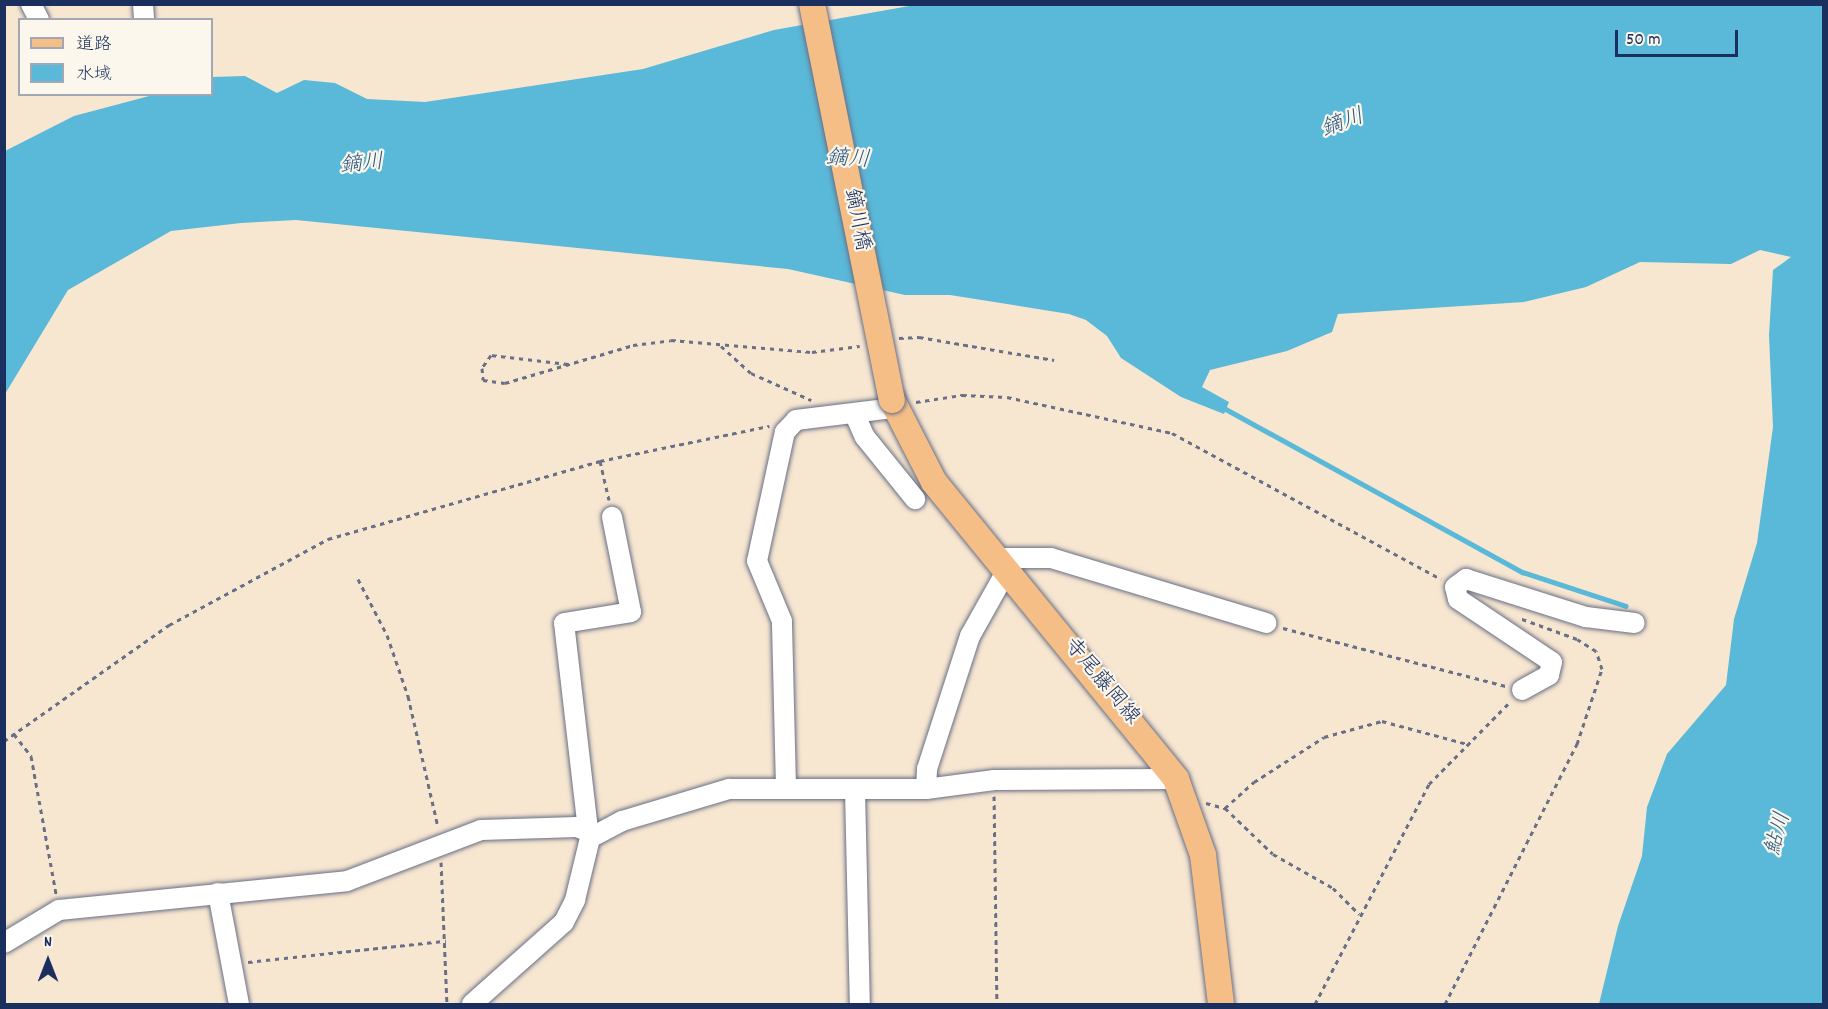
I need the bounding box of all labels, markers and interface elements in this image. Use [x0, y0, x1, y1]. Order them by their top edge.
legend [18, 18, 213, 96]
scale bar [1618, 18, 1741, 56]
text: 50 m [1626, 28, 1661, 53]
text: 道路 [76, 33, 112, 58]
text: 水域 [76, 63, 112, 88]
water label: 鏑川 [1318, 104, 1368, 144]
water label: 鏑川 [825, 145, 871, 175]
water label: 鏑川 [339, 150, 385, 180]
street label: 鏑川橋 [838, 187, 874, 253]
street label: 寺尾藤岡線 [1058, 634, 1144, 730]
water label: 鮎川 [1761, 809, 1797, 859]
north arrow [18, 931, 78, 991]
text: N [44, 931, 52, 954]

